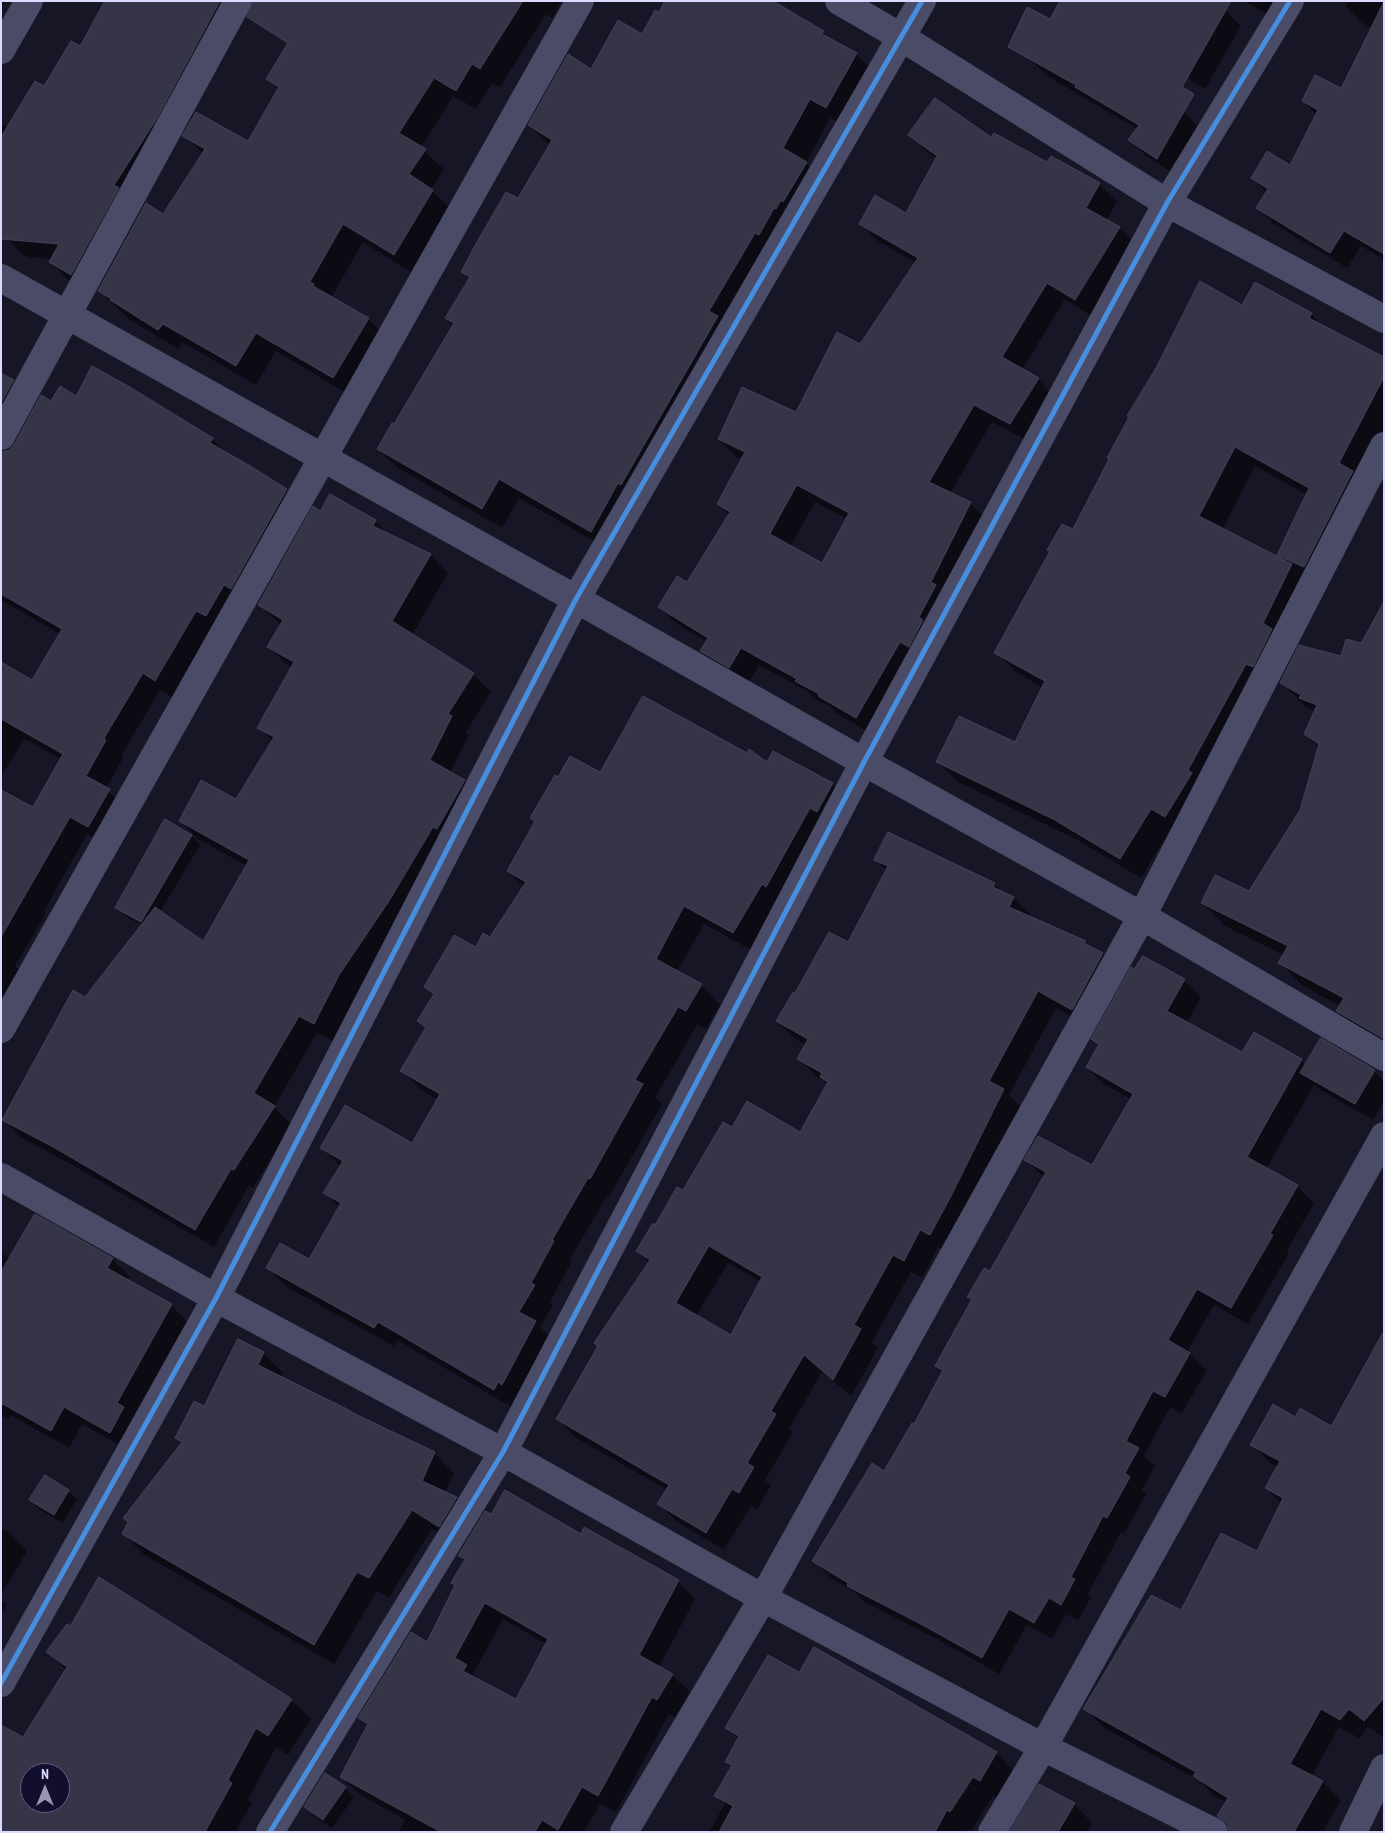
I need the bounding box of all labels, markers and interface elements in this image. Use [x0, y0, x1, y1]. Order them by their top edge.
north arrow [20, 1763, 70, 1813]
text: N [41, 1765, 49, 1783]

